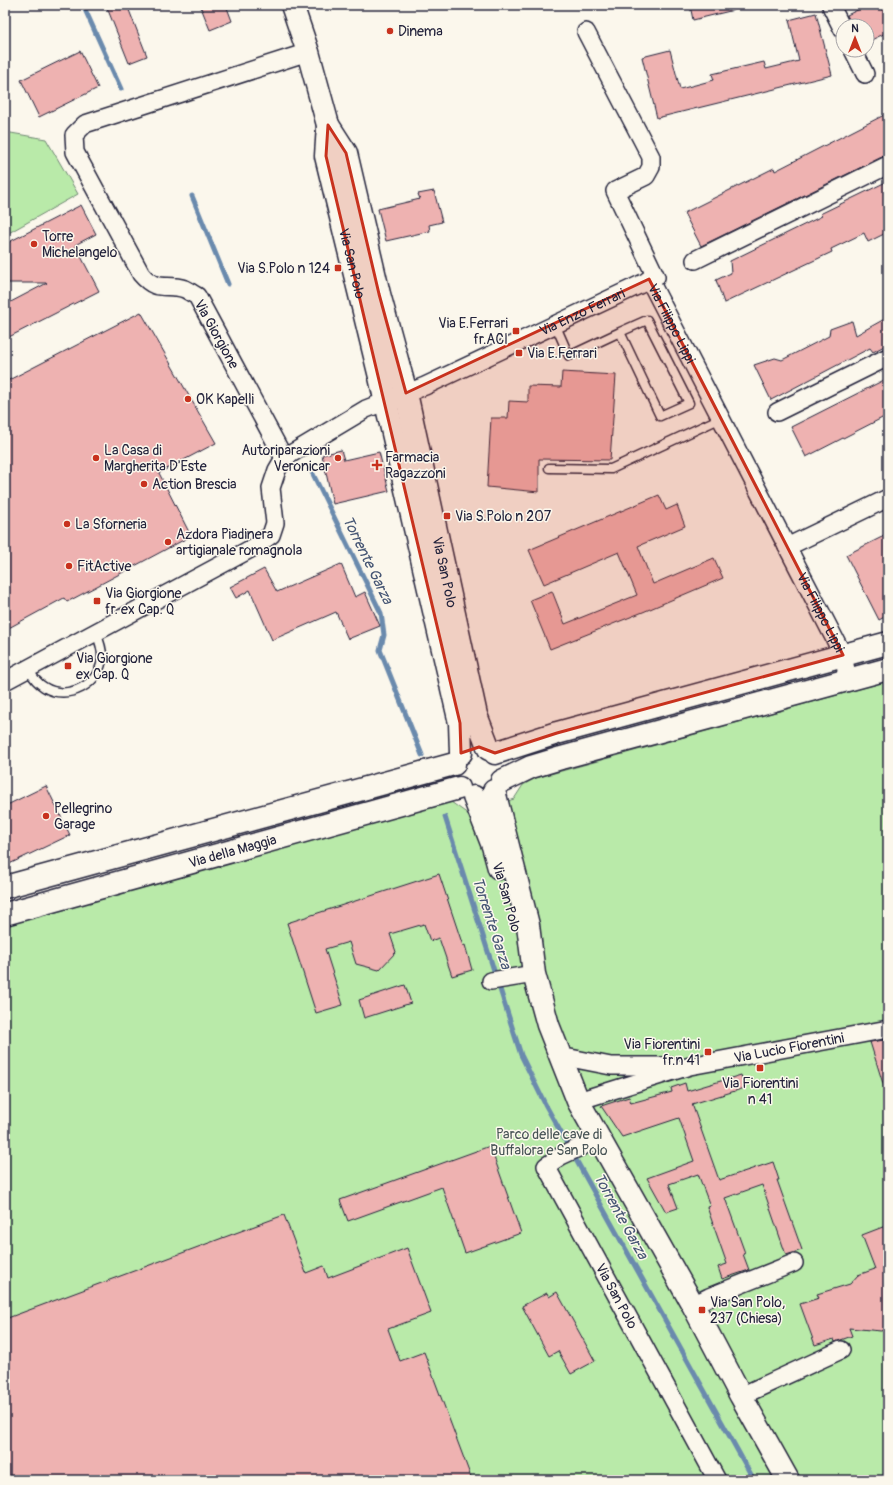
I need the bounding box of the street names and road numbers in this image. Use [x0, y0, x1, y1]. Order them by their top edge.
street label: Via San Polo [335, 227, 369, 301]
street label: Via Filippo Lippi [644, 281, 699, 367]
street label: Via Enzo Ferrari [537, 285, 628, 340]
street label: Via Giorgione [191, 297, 243, 372]
street label: Via San Polo [429, 535, 460, 610]
street label: Via Filippo Lippi [793, 570, 848, 656]
street label: Via della Maggia [187, 831, 278, 872]
street label: Via San Polo [488, 860, 525, 934]
street label: Via Lucio Fiorentini [733, 1029, 846, 1067]
street label: Via San Polo [592, 1261, 641, 1332]

